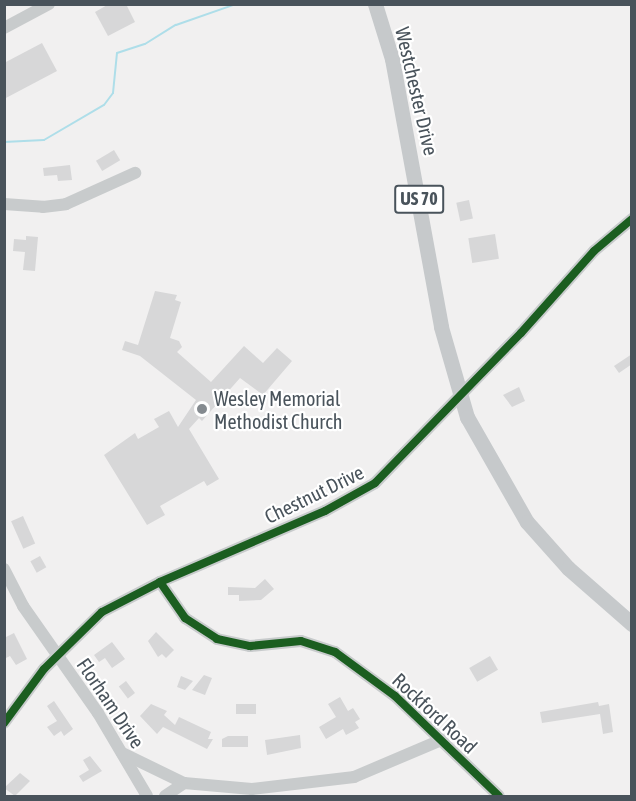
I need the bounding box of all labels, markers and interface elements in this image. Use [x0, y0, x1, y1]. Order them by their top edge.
street label: Westchester Drive [391, 25, 443, 157]
road number: US 70 [394, 184, 444, 214]
place label: Wesley Memorial Methodist Church [214, 386, 342, 433]
marker: Wesley Memorial Methodist Church [195, 402, 209, 416]
street label: Chestnut Drive [261, 460, 367, 528]
street label: Florham Drive [72, 653, 150, 753]
street label: Rockford Road [388, 668, 482, 758]

